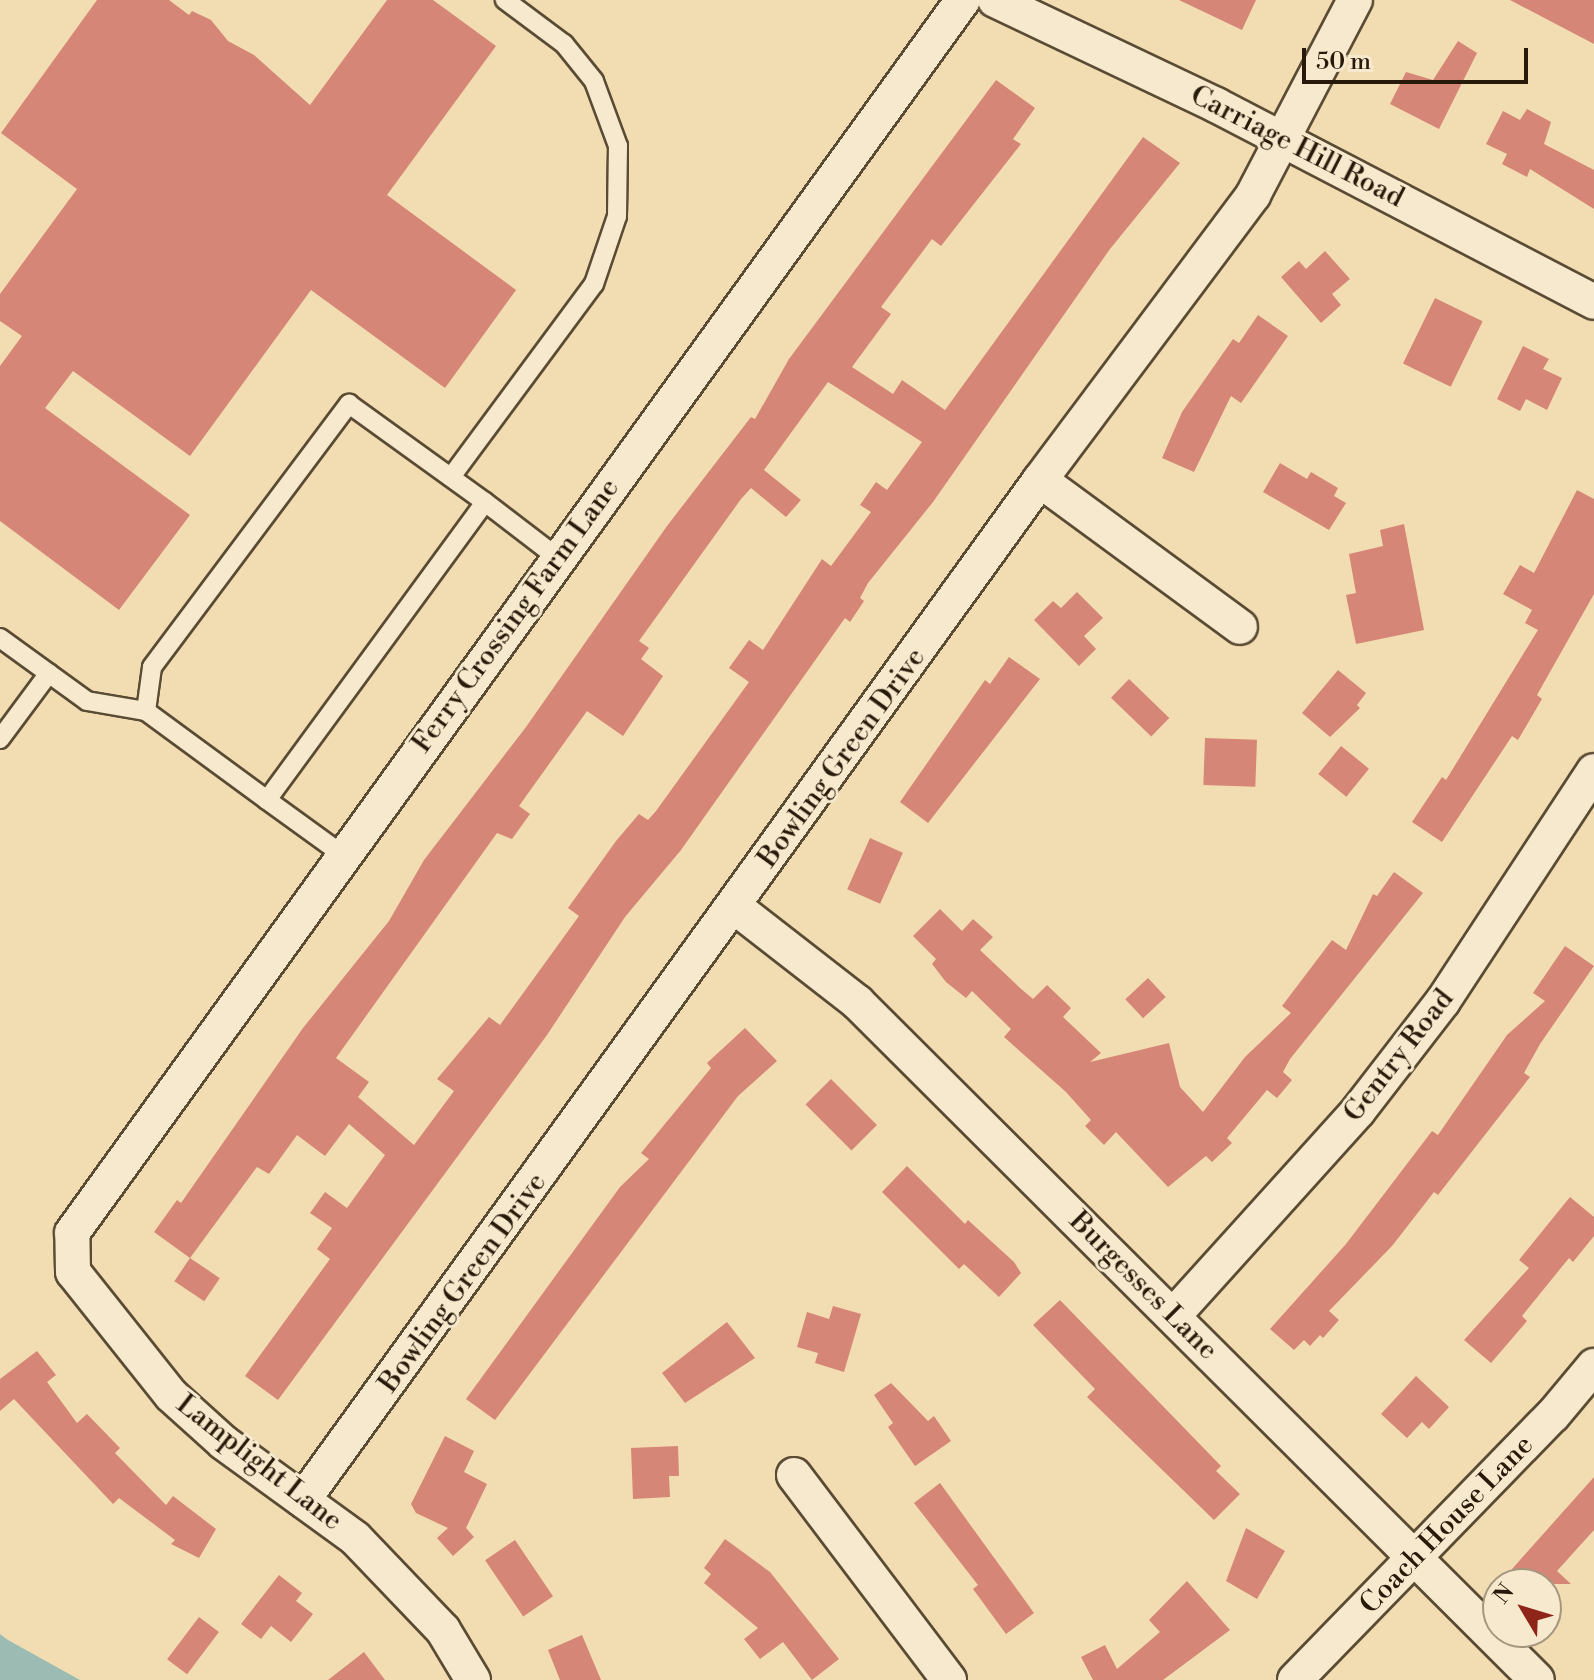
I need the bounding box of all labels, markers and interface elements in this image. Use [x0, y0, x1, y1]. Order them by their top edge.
scale bar [1306, 32, 1532, 82]
text: 50 m [1316, 47, 1371, 77]
street label: Carriage Hill Road [1185, 79, 1409, 215]
street label: Ferry Crossing Farm Lane [405, 472, 627, 760]
street label: Bowling Green Drive [751, 642, 933, 874]
street label: Gentry Road [1337, 983, 1461, 1129]
street label: Bowling Green Drive [372, 1167, 554, 1399]
street label: Burgesses Lane [1062, 1205, 1224, 1367]
street label: Lamplight Lane [169, 1388, 349, 1538]
street label: Coach House Lane [1353, 1429, 1541, 1621]
north arrow [1482, 1568, 1562, 1648]
text: N [1488, 1579, 1520, 1609]

